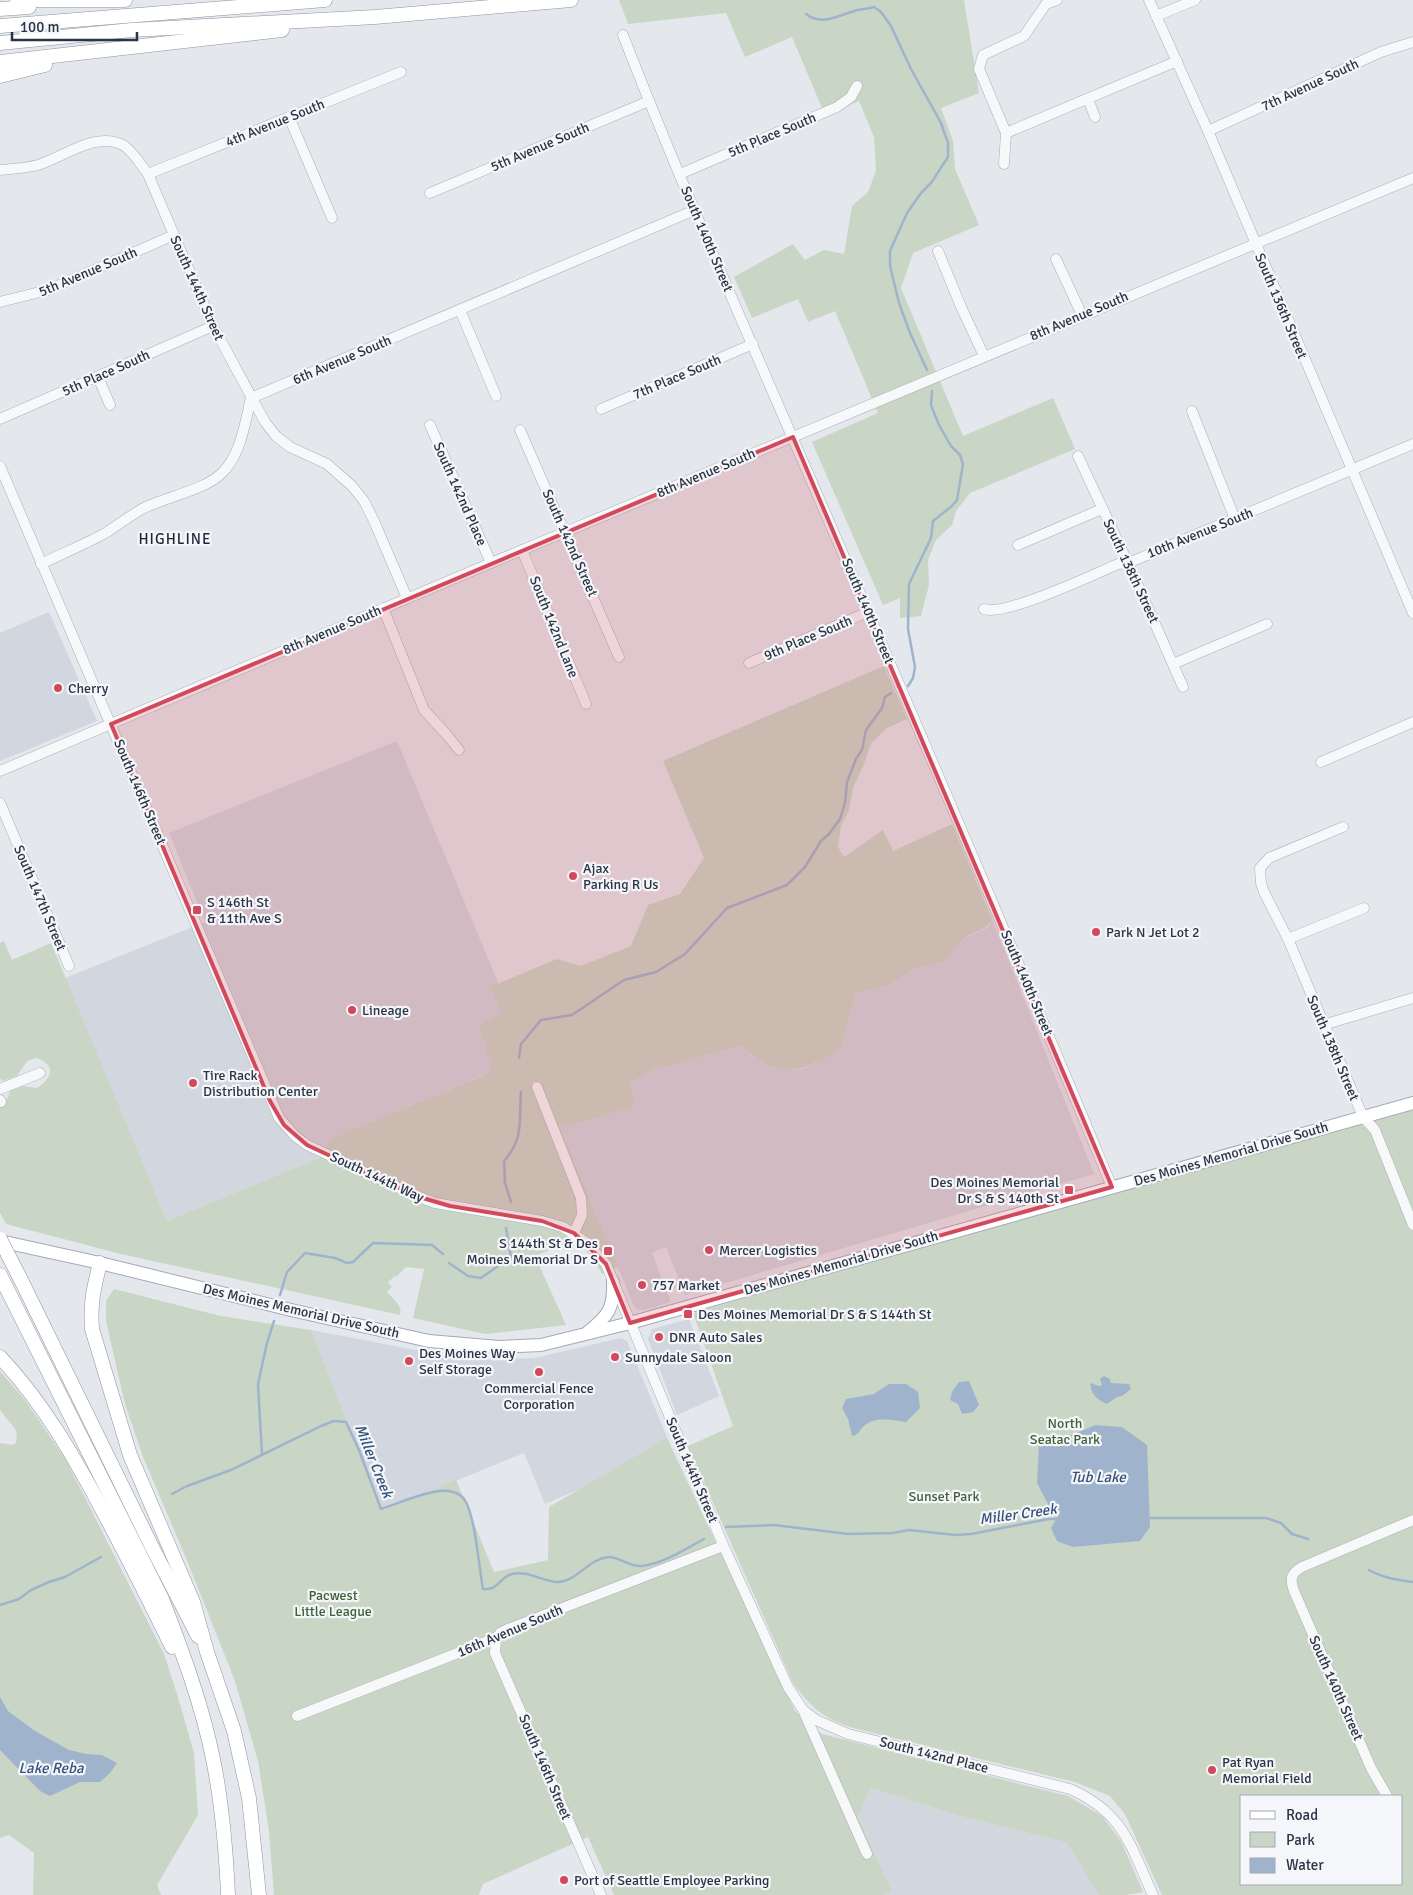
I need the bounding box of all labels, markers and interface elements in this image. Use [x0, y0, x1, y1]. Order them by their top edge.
scale bar [12, 10, 138, 42]
text: 100 m [20, 18, 60, 36]
street label: 7th Avenue South [1259, 55, 1361, 115]
street label: 4th Avenue South [223, 95, 327, 151]
street label: 5th Place South [725, 109, 819, 161]
street label: 5th Avenue South [488, 119, 592, 175]
street label: South 140th Street [677, 184, 737, 294]
street label: South 144th Street [166, 233, 228, 343]
street label: 5th Avenue South [36, 244, 140, 300]
street label: South 136th Street [1251, 251, 1311, 361]
street label: 8th Avenue South [1027, 288, 1131, 344]
street label: 6th Avenue South [290, 332, 394, 388]
street label: 5th Place South [60, 346, 152, 400]
street label: 7th Place South [630, 351, 724, 403]
street label: South 142nd Place [430, 439, 490, 549]
street label: 8th Avenue South [654, 445, 758, 501]
street label: South 142nd Street [539, 487, 601, 599]
street label: 10th Avenue South [1145, 504, 1255, 562]
street label: South 138th Street [1099, 516, 1163, 626]
district label: HIGHLINE [138, 530, 212, 548]
street label: South 140th Street [838, 556, 898, 666]
street label: South 142nd Lane [526, 574, 582, 680]
street label: 8th Avenue South [280, 602, 384, 658]
street label: 9th Place South [761, 612, 855, 664]
place label: Cherry [68, 680, 109, 697]
marker: Cherry [52, 682, 64, 694]
street label: South 146th Street [110, 737, 170, 847]
street label: South 147th Street [10, 843, 70, 953]
place label: Ajax Parking R Us [583, 860, 658, 893]
marker: Ajax Parking R Us [567, 870, 579, 882]
place label: S 146th St & 11th Ave S [207, 894, 282, 927]
marker: S 146th St & 11th Ave S [191, 904, 203, 916]
place label: Park N Jet Lot 2 [1106, 924, 1200, 941]
marker: Park N Jet Lot 2 [1090, 926, 1102, 938]
street label: South 140th Street [997, 928, 1057, 1038]
street label: South 138th Street [1303, 993, 1363, 1103]
place label: Lineage [362, 1002, 409, 1019]
marker: Lineage [346, 1004, 358, 1016]
place label: Tire Rack Distribution Center [203, 1067, 319, 1100]
marker: Tire Rack Distribution Center [187, 1077, 199, 1089]
street label: Des Moines Memorial Drive South [1132, 1118, 1330, 1190]
street label: South 144th Way [327, 1148, 427, 1206]
place label: Des Moines Memorial Dr S & S 140th St [930, 1174, 1059, 1207]
marker: Des Moines Memorial Dr S & S 140th St [1063, 1184, 1075, 1196]
street label: Des Moines Memorial Drive South [742, 1227, 940, 1299]
place label: S 144th St & Des Moines Memorial Dr S [466, 1235, 598, 1268]
place label: Mercer Logistics [719, 1242, 817, 1259]
marker: Mercer Logistics [703, 1244, 715, 1256]
marker: S 144th St & Des Moines Memorial Dr S [602, 1245, 614, 1257]
place label: 757 Market [652, 1277, 720, 1294]
marker: 757 Market [636, 1279, 648, 1291]
street label: Des Moines Memorial Drive South [201, 1280, 401, 1342]
place label: Des Moines Memorial Dr S & S 144th St [698, 1306, 932, 1323]
marker: Des Moines Memorial Dr S & S 144th St [682, 1308, 694, 1320]
place label: DNR Auto Sales [669, 1329, 762, 1346]
marker: DNR Auto Sales [653, 1331, 665, 1343]
place label: Des Moines Way Self Storage [419, 1345, 516, 1378]
place label: Sunnydale Saloon [625, 1349, 732, 1366]
marker: Sunnydale Saloon [609, 1351, 621, 1363]
marker: Des Moines Way Self Storage [403, 1355, 415, 1367]
marker: Commercial Fence Corporation [533, 1366, 545, 1378]
place label: Commercial Fence Corporation [484, 1380, 594, 1413]
street label: South 144th Street [662, 1415, 722, 1525]
park label: North Seatac Park [1030, 1415, 1100, 1448]
water label: Miller Creek [351, 1422, 397, 1502]
water label: Tub Lake [1070, 1468, 1127, 1486]
park label: Sunset Park [908, 1488, 980, 1505]
water label: Miller Creek [978, 1499, 1059, 1528]
park label: Pacwest Little League [294, 1587, 372, 1620]
street label: 16th Avenue South [455, 1601, 565, 1661]
street label: South 140th Street [1305, 1633, 1367, 1743]
street label: South 146th Street [515, 1712, 575, 1822]
street label: South 142nd Place [878, 1733, 990, 1777]
place label: Pat Ryan Memorial Field [1222, 1754, 1312, 1787]
water label: Lake Reba [18, 1759, 84, 1777]
marker: Pat Ryan Memorial Field [1206, 1764, 1218, 1776]
legend [1240, 1795, 1403, 1885]
text: Road [1286, 1806, 1318, 1824]
text: Park [1286, 1831, 1315, 1849]
text: Water [1286, 1856, 1324, 1874]
place label: Port of Seattle Employee Parking [574, 1872, 769, 1889]
marker: Port of Seattle Employee Parking [558, 1874, 570, 1886]

